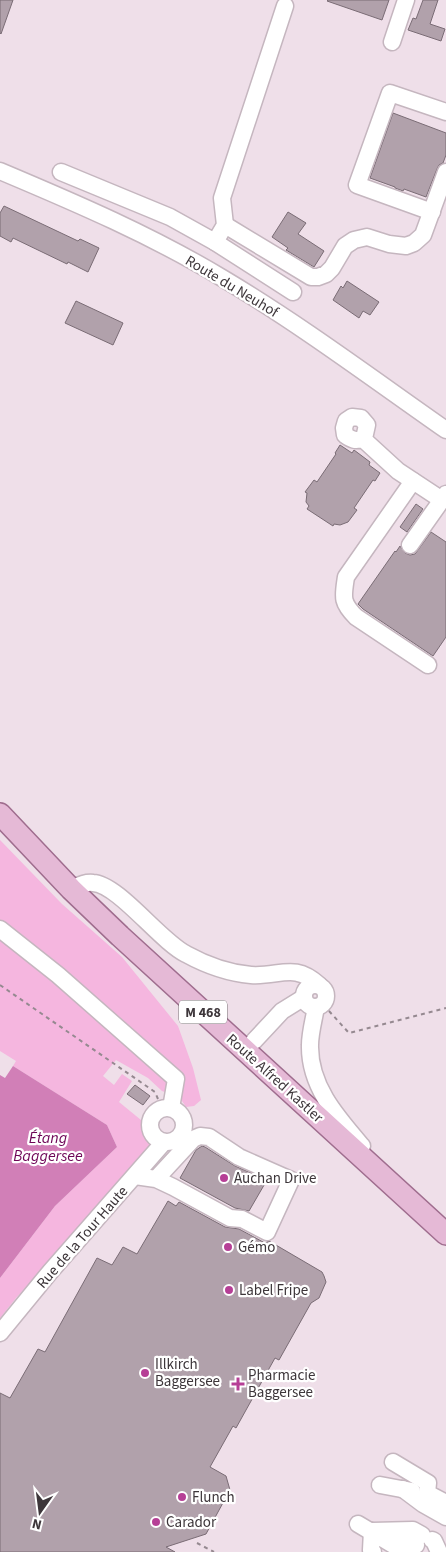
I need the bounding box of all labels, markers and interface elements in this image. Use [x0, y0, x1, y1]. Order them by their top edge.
street label: Route du Neuhof [181, 250, 283, 323]
road number: M 468 [179, 1000, 227, 1024]
street label: Route Alfred Kastler [222, 1029, 328, 1128]
water label: Étang Baggersee [13, 1127, 83, 1167]
place label: Auchan Drive [234, 1168, 317, 1189]
marker: Auchan Drive [218, 1172, 230, 1184]
street label: Rue de la Tour Haute [32, 1182, 133, 1293]
place label: Gémo [238, 1237, 275, 1258]
marker: Gémo [222, 1241, 234, 1253]
place label: Label Fripe [239, 1280, 308, 1301]
marker: Label Fripe [223, 1284, 235, 1296]
place label: Illkirch Baggersee [155, 1354, 220, 1392]
place label: Pharmacie Baggersee [248, 1365, 315, 1403]
marker: Illkirch Baggersee [139, 1367, 151, 1379]
marker: Pharmacie Baggersee [232, 1378, 244, 1390]
north arrow [15, 1487, 65, 1537]
place label: Flunch [192, 1487, 235, 1508]
marker: Flunch [176, 1491, 188, 1503]
place label: Carador [166, 1512, 217, 1533]
text: N [30, 1513, 44, 1534]
marker: Carador [150, 1516, 162, 1528]

